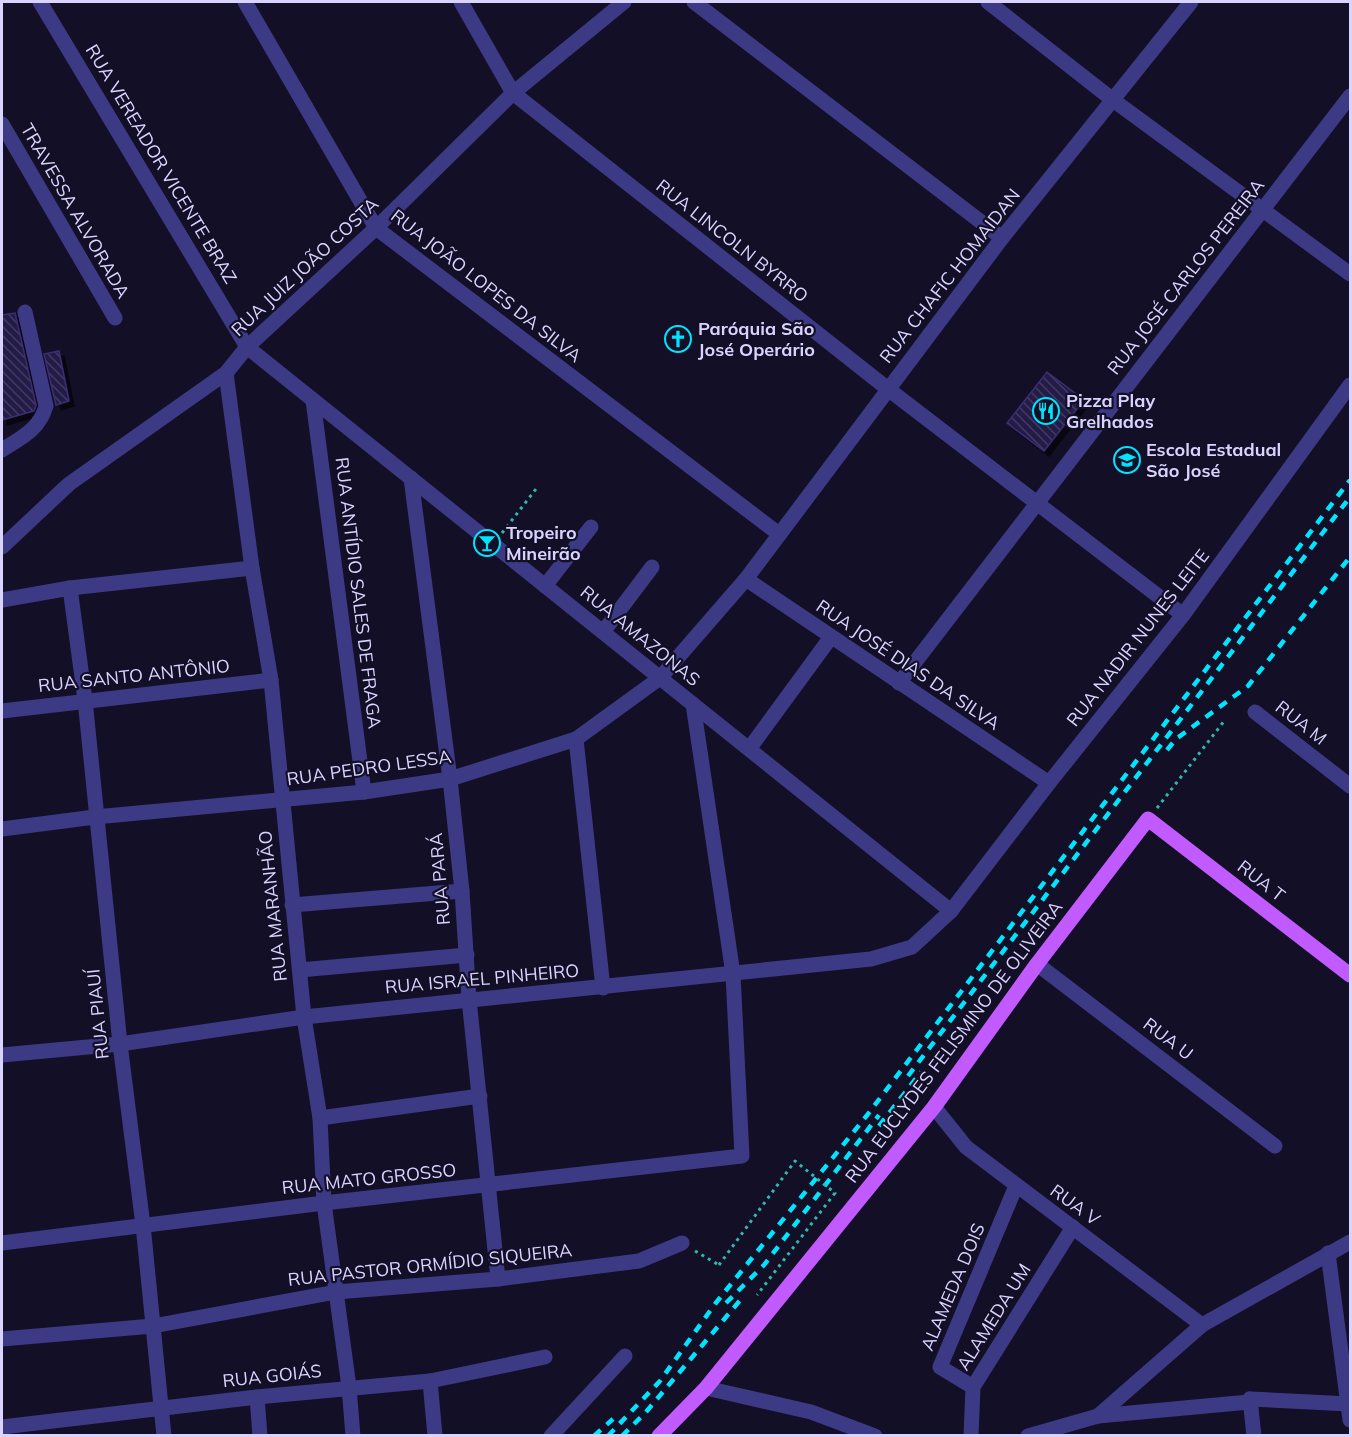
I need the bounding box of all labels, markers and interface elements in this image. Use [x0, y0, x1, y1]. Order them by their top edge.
street label: RUA VEREADOR VICENTE BRAZ [81, 40, 242, 288]
street label: TRAVESSA ALVORADA [16, 119, 135, 302]
street label: RUA LINCOLN BYRRO [652, 174, 813, 307]
street label: RUA JOSÉ CARLOS PEREIRA [1102, 174, 1269, 379]
street label: RUA CHAFIC HOMAIDAN [874, 184, 1025, 368]
street label: RUA JUIZ JOÃO COSTA [226, 192, 383, 341]
street label: RUA JOÃO LOPES DA SILVA [386, 204, 586, 367]
place label: Paróquia São José Operário [698, 317, 815, 361]
church icon: Paróquia São José Operário [663, 324, 693, 354]
place label: Pizza Play Grelhados [1066, 389, 1155, 433]
restaurant icon: Pizza Play Grelhados [1031, 396, 1061, 426]
place label: Escola Estadual São José [1146, 438, 1281, 482]
school or university icon: Escola Estadual São José [1112, 445, 1142, 475]
street label: RUA ANTÍDIO SALES DE FRAGA [330, 456, 387, 730]
place label: Tropeiro Mineirão [506, 521, 581, 565]
bar icon: Tropeiro Mineirão [472, 528, 502, 558]
street label: RUA NADIR NUNES LEITE [1061, 545, 1214, 731]
street label: RUA AMAZONAS [576, 580, 705, 691]
street label: RUA JOSÉ DIAS DA SILVA [812, 594, 1005, 735]
street label: RUA SANTO ANTÔNIO [37, 654, 231, 697]
street label: RUA M [1271, 695, 1332, 750]
street label: RUA PEDRO LESSA [285, 745, 453, 790]
street label: RUA MARANHÃO [253, 829, 292, 983]
street label: RUA PARÁ [424, 832, 455, 926]
street label: RUA T [1233, 855, 1290, 906]
street label: RUA EUCLYDES FELISMINO DE OLIVEIRA [840, 896, 1067, 1187]
street label: RUA ISRAEL PINHEIRO [384, 959, 580, 998]
street label: RUA PIAUÍ [81, 966, 114, 1060]
street label: RUA U [1139, 1012, 1198, 1065]
street label: RUA MATO GROSSO [281, 1158, 457, 1199]
street label: RUA V [1046, 1179, 1105, 1231]
street label: ALAMEDA DOIS [915, 1220, 990, 1354]
street label: RUA PASTOR ORMÍDIO SIQUEIRA [287, 1238, 573, 1291]
street label: ALAMEDA UM [952, 1259, 1036, 1374]
street label: RUA GOIÁS [221, 1359, 323, 1392]

